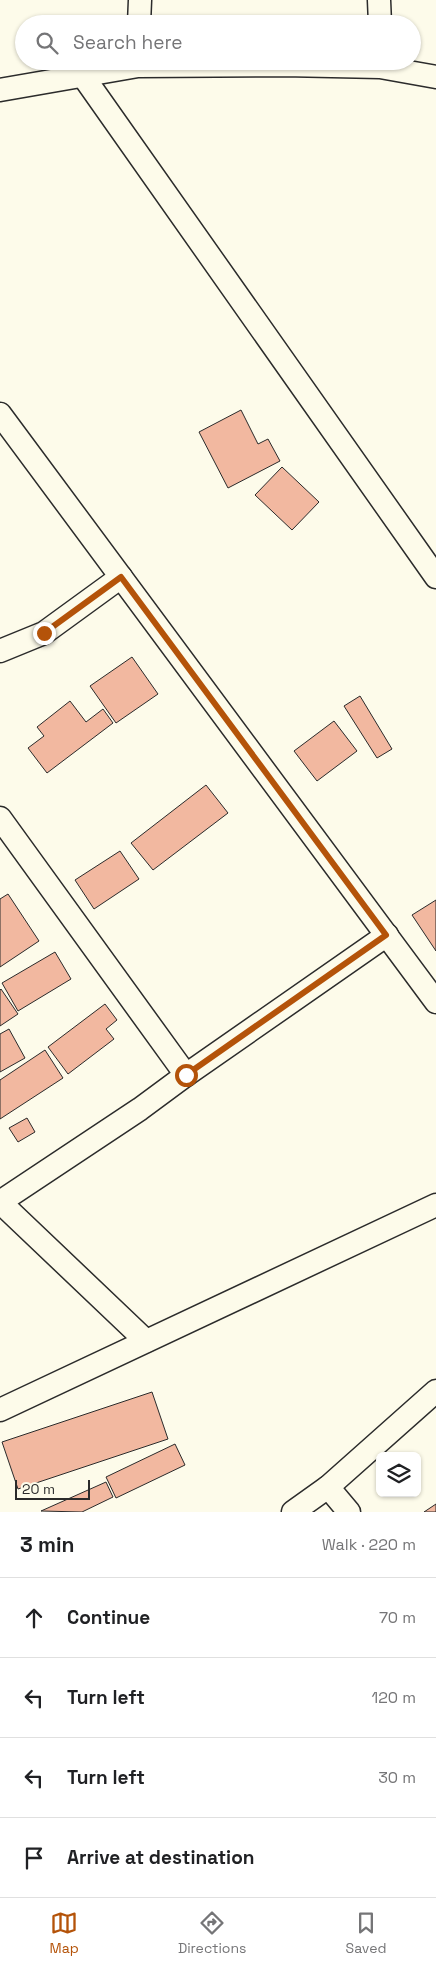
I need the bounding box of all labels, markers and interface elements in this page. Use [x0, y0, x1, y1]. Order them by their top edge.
search box [15, 15, 421, 70]
icon: search [33, 29, 61, 57]
text: Search here [73, 30, 183, 55]
route end [33, 622, 56, 645]
route start [175, 1064, 198, 1087]
map controls [376, 1452, 421, 1497]
button: layers [376, 1452, 421, 1497]
scale bar [15, 1477, 90, 1500]
text: 20 m [22, 1480, 55, 1498]
text: 3 min [20, 1531, 75, 1558]
text: Walk · 220 m [322, 1534, 416, 1555]
icon: ahead [20, 1604, 48, 1632]
text: Continue [67, 1605, 150, 1630]
text: 70 m [379, 1607, 416, 1628]
icon: left [20, 1684, 48, 1712]
text: Turn left [67, 1685, 145, 1710]
text: 120 m [372, 1687, 416, 1708]
icon: left [20, 1764, 48, 1792]
text: Turn left [67, 1765, 145, 1790]
text: 30 m [378, 1767, 416, 1788]
icon: arrive [20, 1844, 48, 1872]
text: Arrive at destination [67, 1845, 255, 1870]
tab: Map [50, 1909, 79, 1957]
tab: Directions [178, 1909, 246, 1957]
tab: Saved [346, 1909, 386, 1957]

